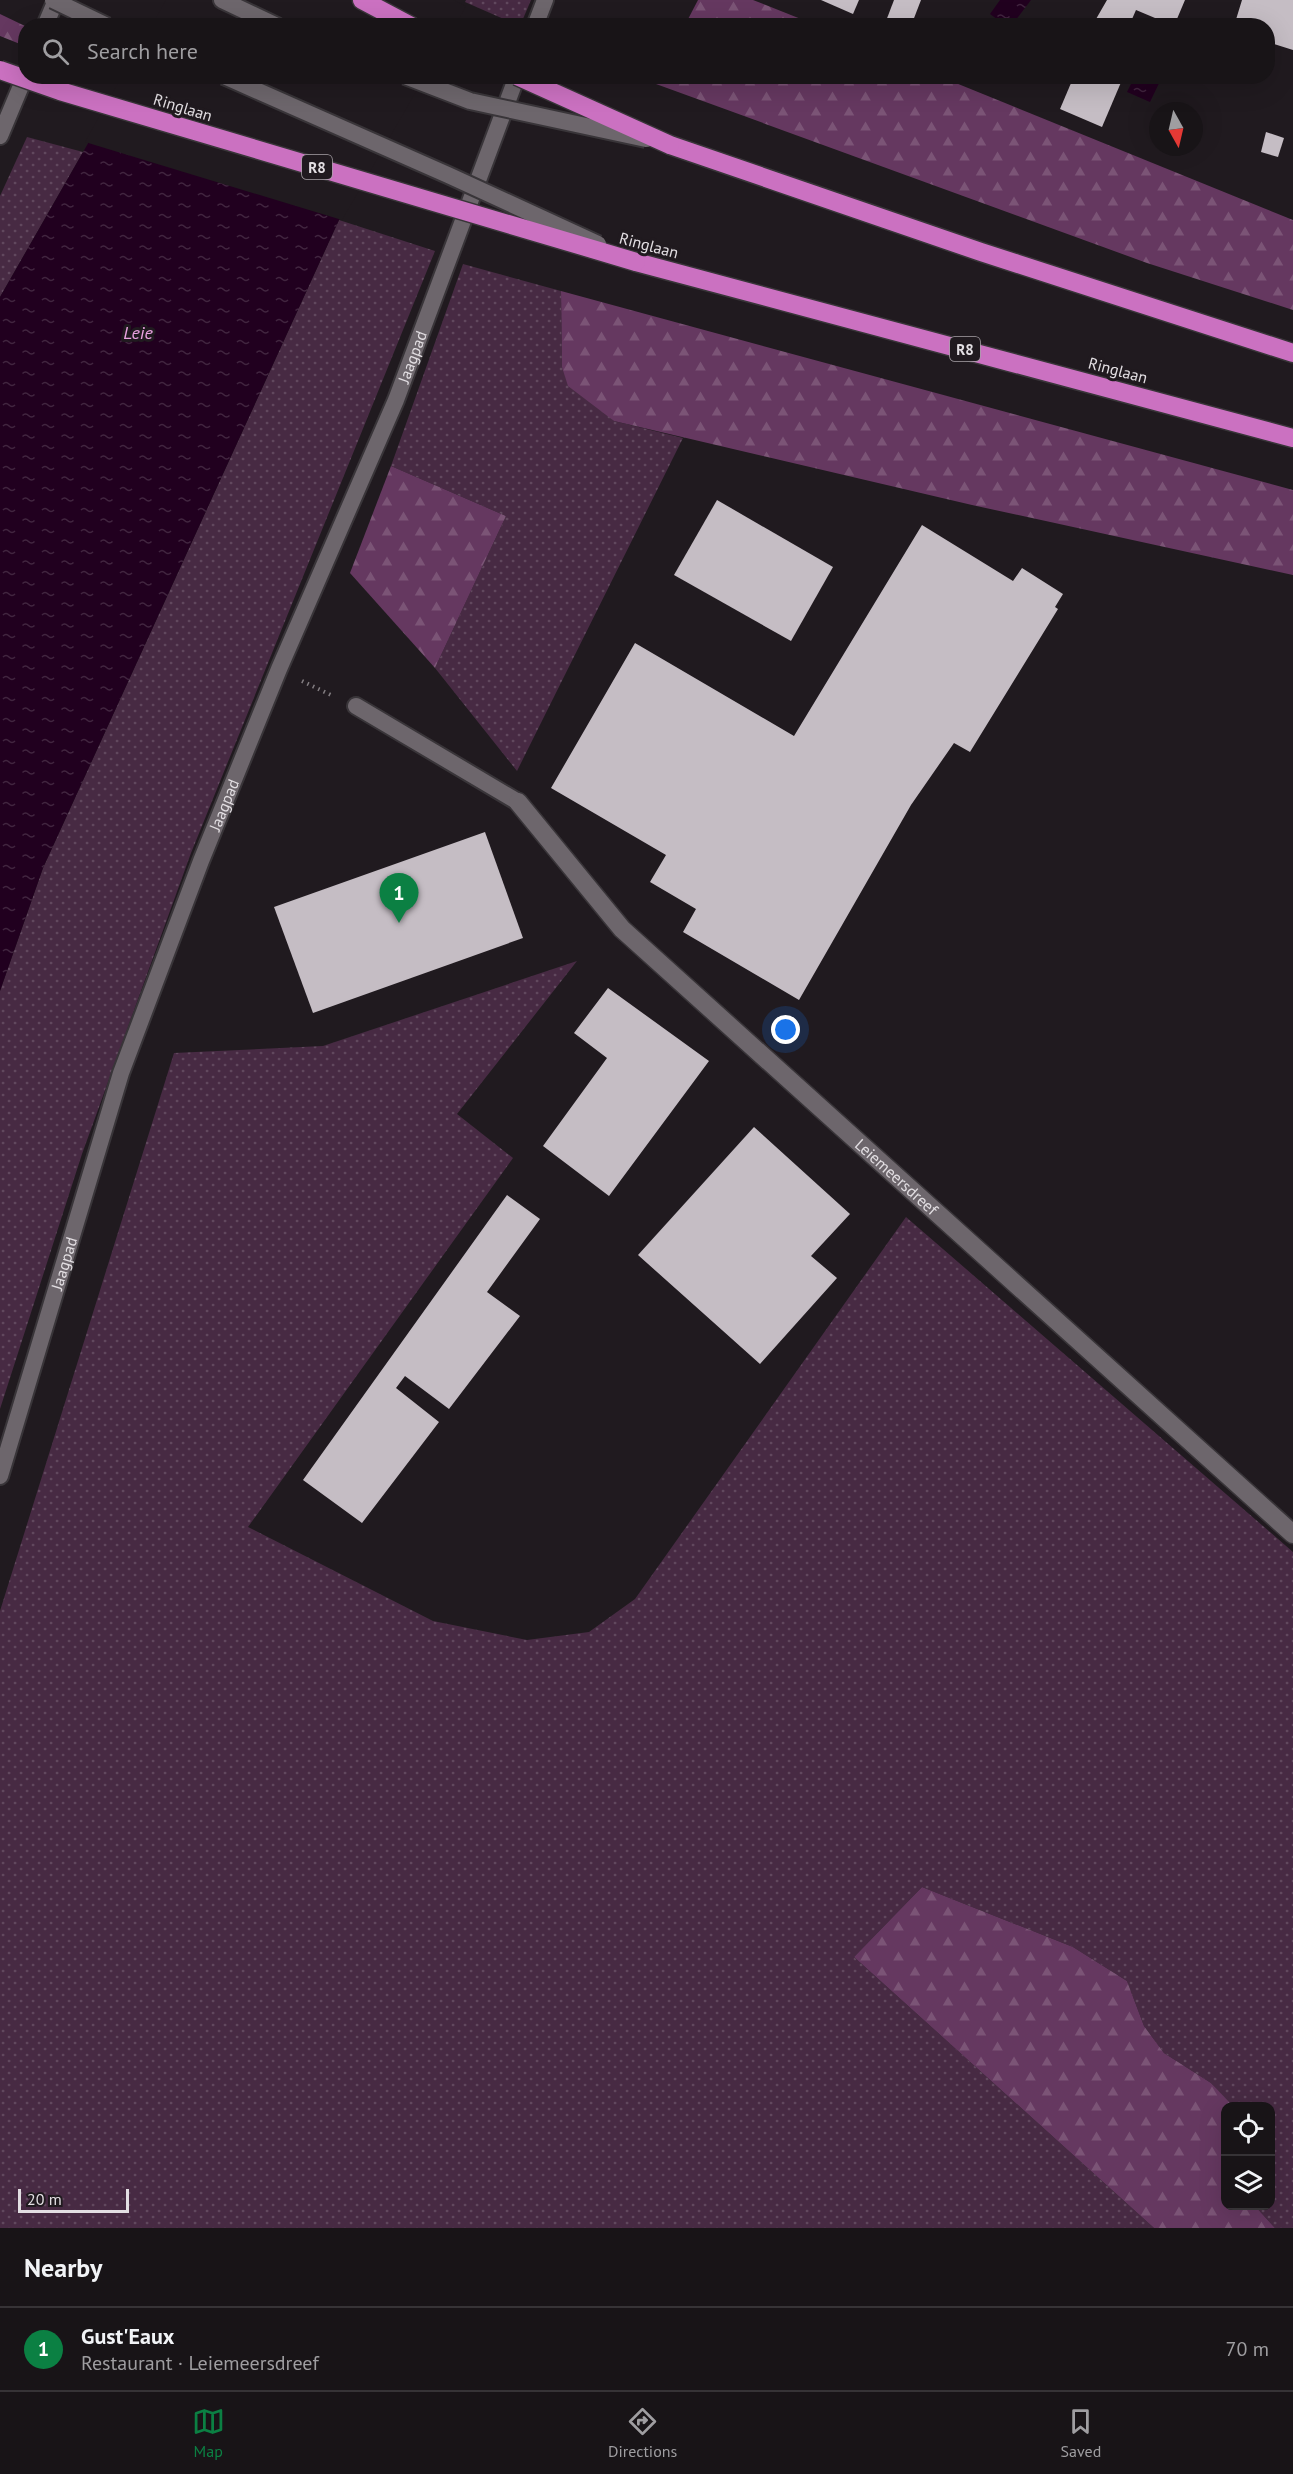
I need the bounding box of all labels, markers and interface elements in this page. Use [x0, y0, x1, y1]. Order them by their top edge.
search box [18, 18, 1275, 84]
icon: search [39, 35, 72, 68]
text: Search here [87, 37, 198, 65]
street label: Ringlaan [151, 89, 215, 125]
north arrow [1149, 102, 1203, 156]
road number: R8 [302, 155, 332, 179]
street label: Ringlaan [617, 228, 681, 262]
water label: Leie [123, 321, 153, 344]
street label: Jaagpad [393, 328, 431, 387]
road number: R8 [950, 337, 980, 361]
street label: Ringlaan [1086, 353, 1150, 387]
street label: Jaagpad [204, 776, 243, 835]
pin: 1 [380, 874, 418, 923]
your location [771, 1015, 800, 1044]
street label: Leiemeersdreef [851, 1134, 943, 1220]
street label: Jaagpad [46, 1234, 81, 1293]
map controls [1221, 2102, 1275, 2210]
button: locate [1221, 2102, 1275, 2156]
button: layers [1221, 2156, 1275, 2210]
scale bar [18, 2186, 129, 2214]
text: 20 m [27, 2189, 62, 2209]
text: Nearby [24, 2251, 102, 2284]
text: Gust'Eaux [81, 2322, 174, 2350]
text: 1 [38, 2336, 49, 2362]
text: 70 m [1226, 2336, 1269, 2362]
text: Restaurant · Leiemeersdreef [81, 2350, 319, 2376]
tab: Map [192, 2405, 225, 2461]
tab: Directions [608, 2405, 677, 2461]
tab: Saved [1061, 2405, 1101, 2461]

